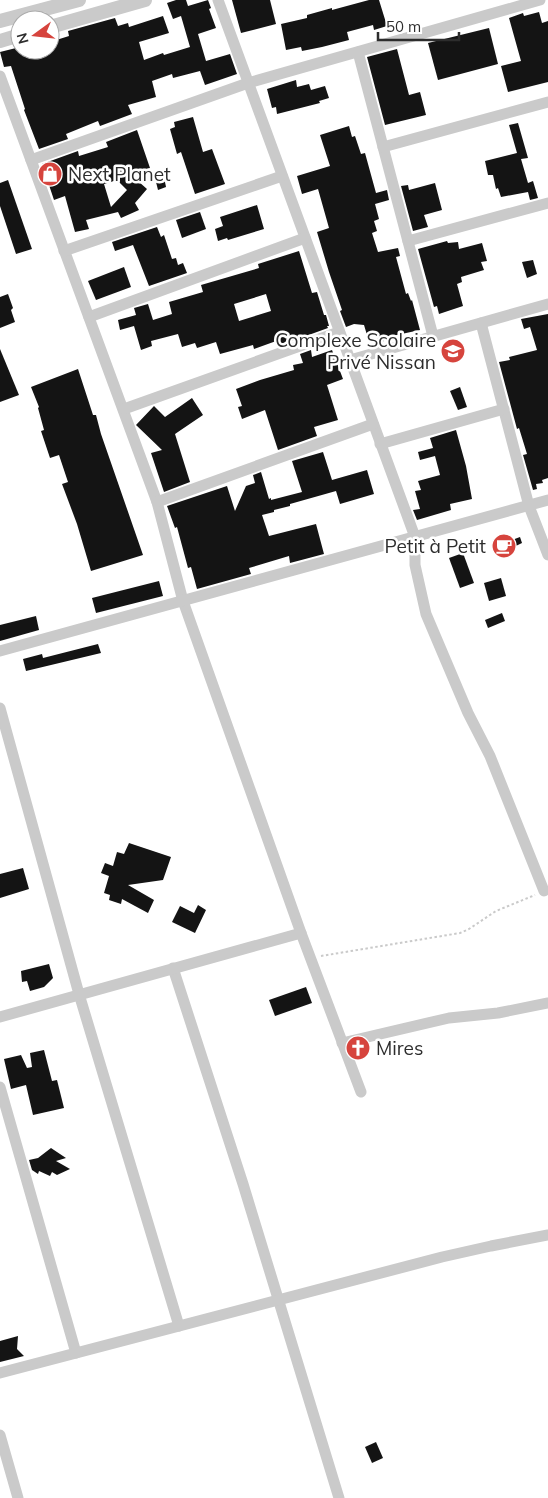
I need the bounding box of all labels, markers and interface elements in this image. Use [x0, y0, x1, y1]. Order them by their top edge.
north arrow [10, 10, 60, 60]
scale bar [378, 10, 459, 42]
text: 50 m [386, 17, 421, 36]
text: N [12, 31, 33, 46]
shop icon: Next Planet [37, 161, 63, 187]
place label: Next Planet [68, 162, 171, 186]
place label: Complexe Scolaire Privé Nissan [275, 328, 436, 374]
school or university icon: Complexe Scolaire Privé Nissan [440, 338, 466, 364]
cafe icon: Petit à Petit [491, 533, 517, 559]
place label: Petit à Petit [384, 534, 486, 558]
church icon: Mires [345, 1035, 371, 1061]
place label: Mires [376, 1036, 423, 1060]

